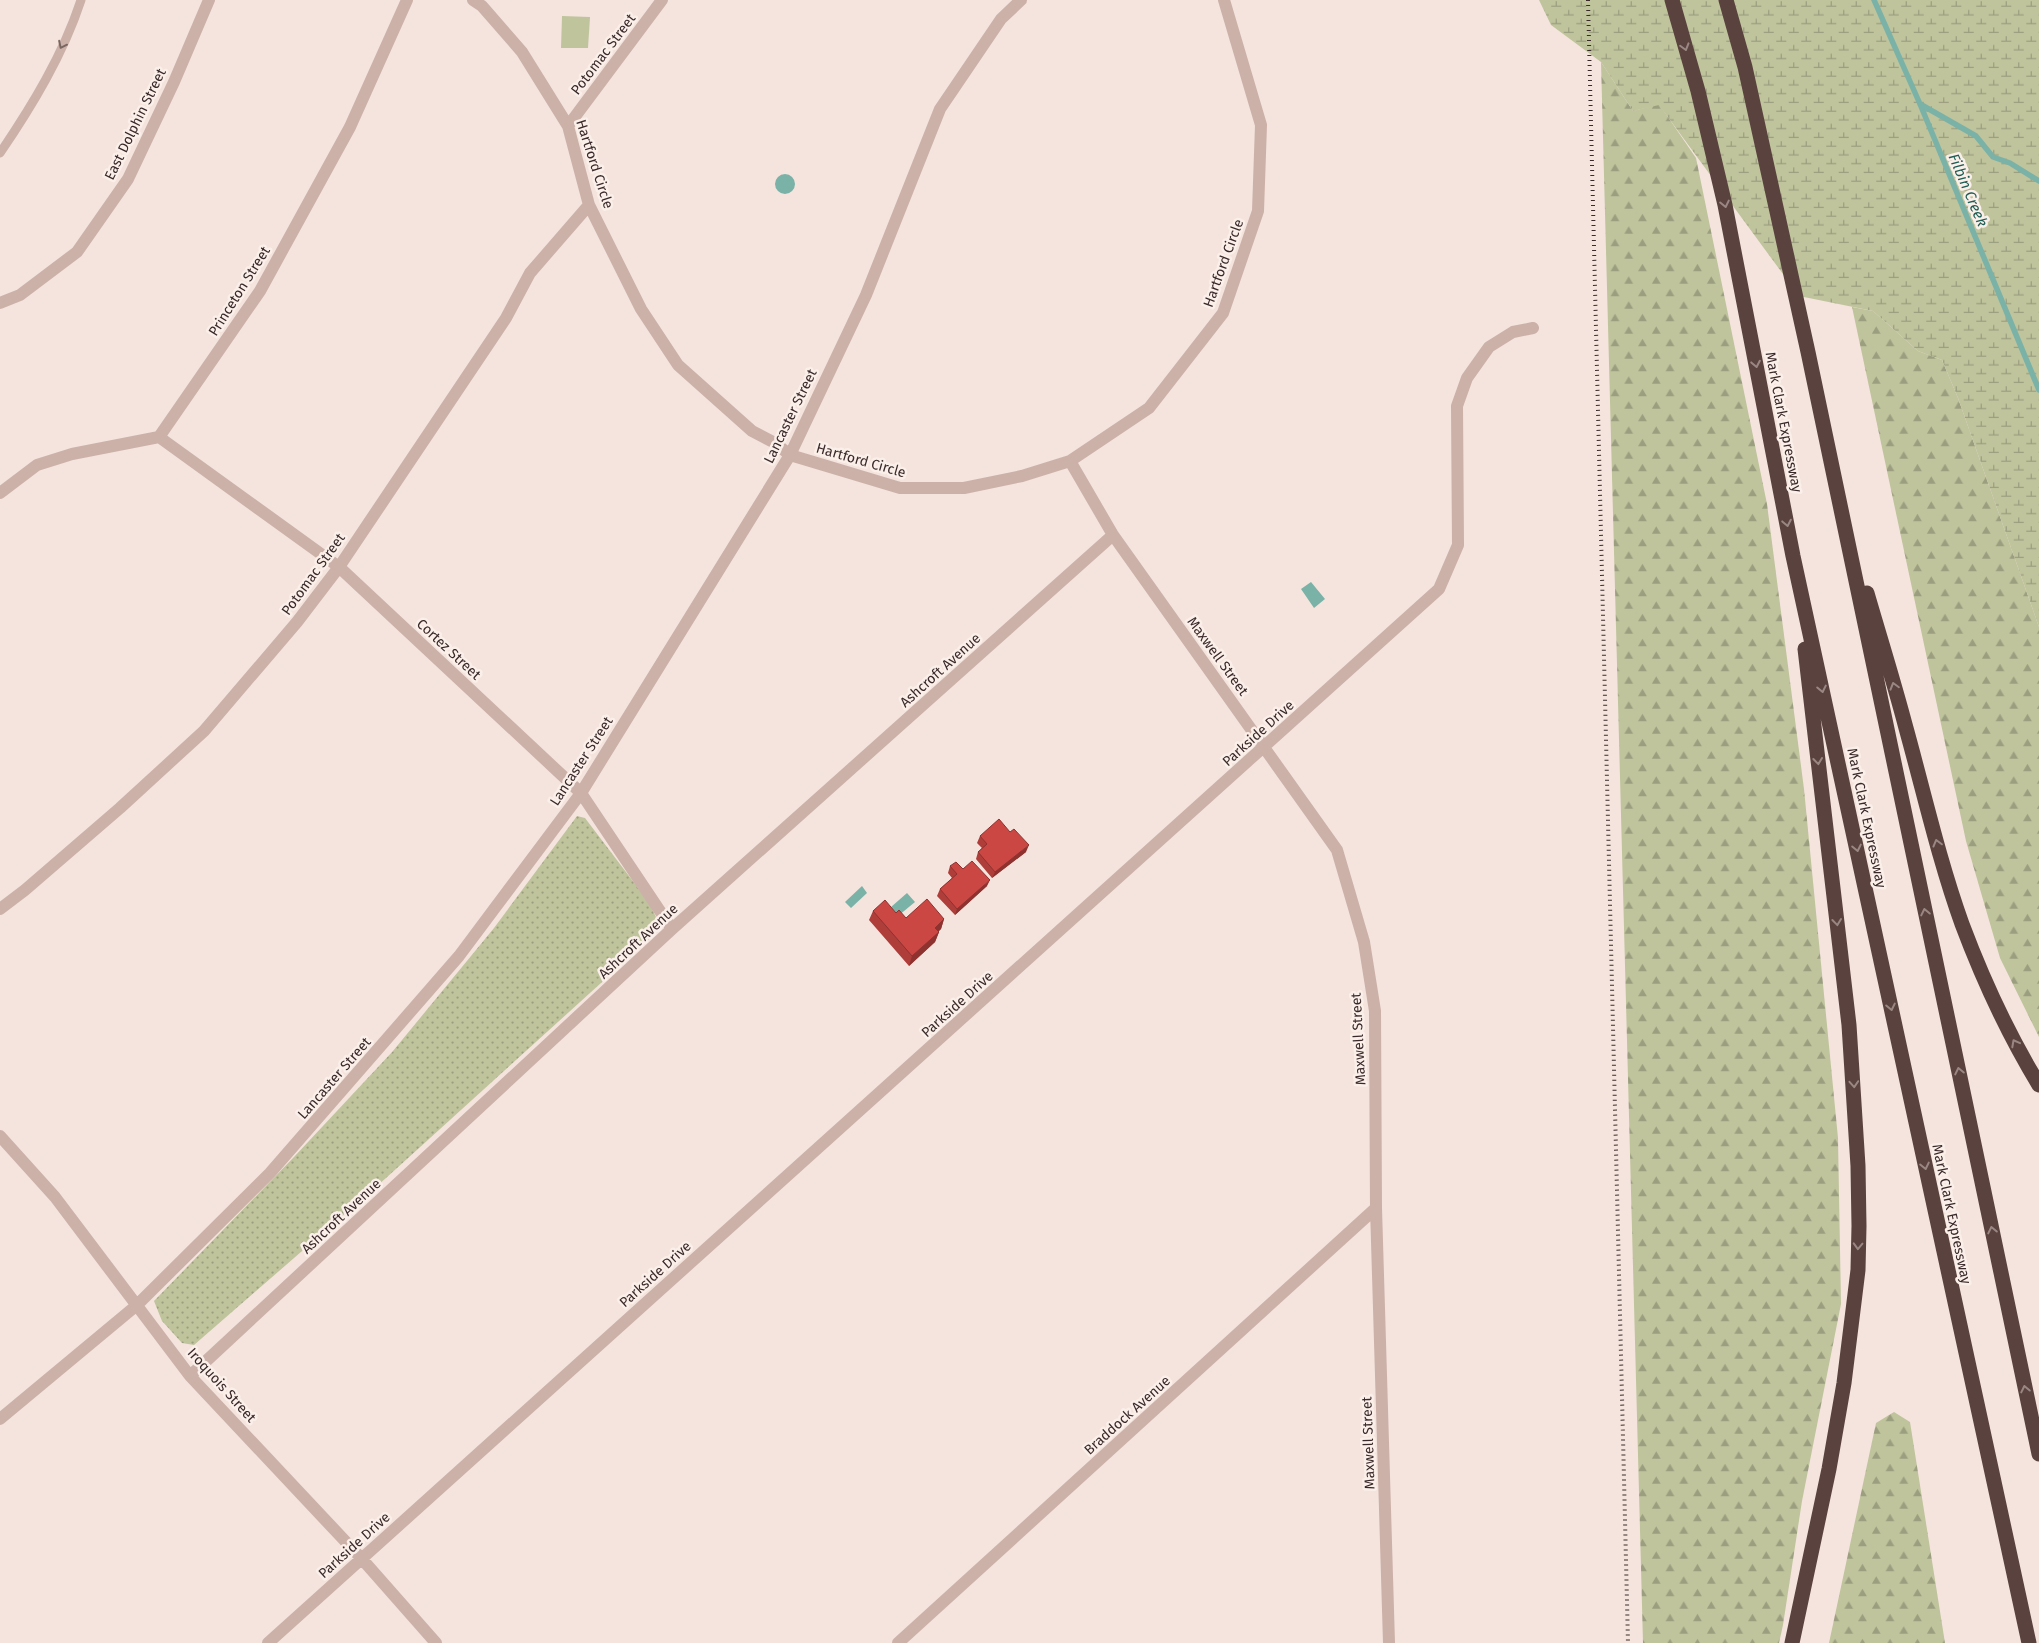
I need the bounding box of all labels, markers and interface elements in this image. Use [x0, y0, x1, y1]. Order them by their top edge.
street label: Potomac Street [567, 10, 640, 98]
one-way arrow [58, 40, 68, 49]
one-way arrow [1680, 42, 1690, 50]
street label: East Dolphin Street [101, 65, 170, 183]
street label: Hartford Circle [572, 118, 617, 211]
water label: Filbin Creek [1945, 151, 1991, 229]
one-way arrow [1719, 200, 1730, 209]
street label: Hartford Circle [1200, 217, 1247, 310]
street label: Princeton Street [205, 243, 274, 339]
street label: Mark Clark Expressway [1762, 350, 1805, 494]
one-way arrow [1751, 360, 1761, 368]
street label: Lancaster Street [760, 365, 821, 466]
street label: Hartford Circle [814, 440, 908, 481]
one-way arrow [1782, 519, 1792, 528]
street label: Potomac Street [278, 529, 349, 618]
street label: Maxwell Street [1183, 614, 1252, 700]
street label: Cortez Street [413, 615, 485, 684]
street label: Ashcroft Avenue [897, 630, 984, 711]
one-way arrow [1890, 682, 1900, 691]
one-way arrow [1816, 685, 1827, 694]
street label: Parkside Drive [1219, 697, 1298, 770]
street label: Lancaster Street [546, 713, 617, 809]
street label: Mark Clark Expressway [1843, 747, 1890, 890]
one-way arrow [1812, 757, 1823, 765]
one-way arrow [1932, 839, 1942, 847]
one-way arrow [1851, 844, 1861, 852]
street label: Ashcroft Avenue [595, 900, 682, 983]
one-way arrow [1920, 907, 1931, 916]
one-way arrow [1831, 918, 1842, 926]
street label: Parkside Drive [918, 968, 997, 1041]
street label: Maxwell Street [1348, 991, 1369, 1086]
one-way arrow [1885, 1002, 1896, 1011]
street label: Lancaster Street [294, 1033, 375, 1123]
one-way arrow [2011, 1039, 2021, 1048]
one-way arrow [1954, 1066, 1964, 1075]
one-way arrow [1848, 1080, 1859, 1088]
street label: Mark Clark Expressway [1928, 1143, 1975, 1286]
one-way arrow [1919, 1161, 1930, 1170]
street label: Ashcroft Avenue [298, 1175, 385, 1258]
one-way arrow [1987, 1225, 1998, 1234]
street label: Parkside Drive [616, 1238, 695, 1311]
one-way arrow [1853, 1242, 1864, 1250]
street label: Iroquois Street [184, 1345, 260, 1427]
street label: Braddock Avenue [1081, 1372, 1174, 1458]
one-way arrow [2021, 1384, 2031, 1393]
street label: Maxwell Street [1358, 1395, 1379, 1490]
street label: Parkside Drive [315, 1509, 394, 1582]

